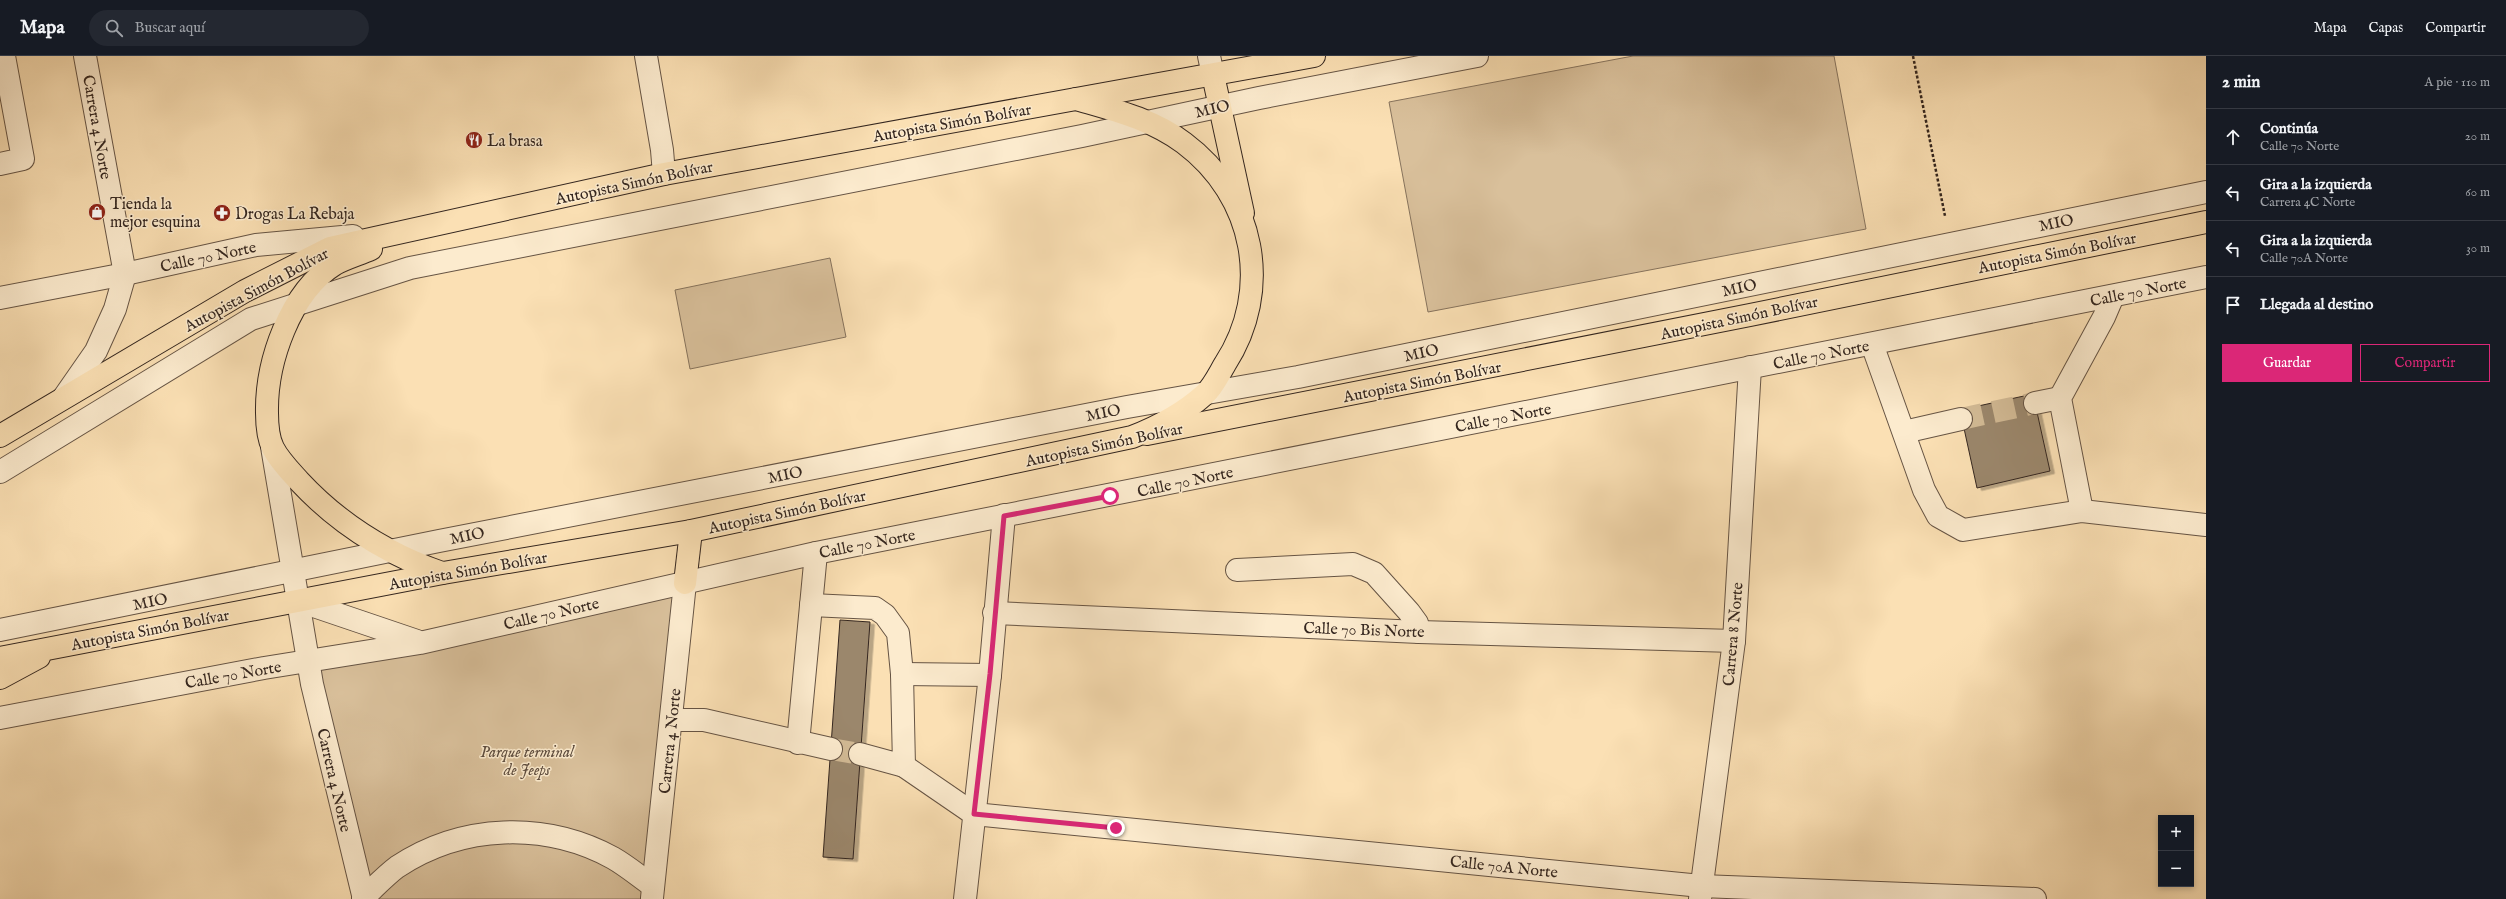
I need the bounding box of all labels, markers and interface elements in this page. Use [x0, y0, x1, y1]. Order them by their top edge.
search box [89, 10, 369, 46]
text: Mapa [20, 16, 65, 40]
icon: search [103, 17, 125, 39]
text: Buscar aquí [135, 18, 205, 37]
text: Mapa [2314, 19, 2347, 37]
text: Capas [2369, 19, 2403, 37]
text: Compartir [2425, 19, 2486, 37]
text: 2 min [2222, 72, 2260, 93]
street label: Carrera 4 Norte [77, 74, 115, 181]
text: A pie · 110 m [2425, 74, 2490, 91]
street label: MIO [1193, 96, 1232, 124]
street label: Autopista Simón Bolívar [871, 100, 1033, 148]
text: Continúa [2260, 119, 2318, 138]
icon: ahead [2222, 126, 2244, 148]
text: 20 m [2465, 128, 2490, 145]
restaurant icon: La brasa [464, 130, 484, 150]
place label: La brasa [487, 132, 543, 152]
text: Calle 70 Norte [2260, 138, 2339, 155]
street label: Autopista Simón Bolívar [553, 157, 715, 211]
text: Gira a la izquierda [2260, 175, 2372, 194]
icon: left [2222, 182, 2244, 204]
text: 60 m [2465, 184, 2490, 201]
text: Carrera 4C Norte [2260, 194, 2355, 211]
place label: Tienda la mejor esquina [110, 195, 200, 233]
shop icon: Tienda la mejor esquina [87, 202, 107, 222]
pharmacy icon: Drogas La Rebaja [212, 203, 232, 223]
place label: Drogas La Rebaja [235, 205, 355, 225]
street label: MIO [2037, 211, 2075, 237]
street label: Autopista Simón Bolívar [1976, 229, 2138, 279]
text: Gira a la izquierda [2260, 231, 2372, 250]
street label: Calle 70 Norte [159, 238, 258, 278]
icon: left [2222, 238, 2244, 260]
text: 30 m [2466, 240, 2490, 257]
street label: Autopista Simón Bolívar [180, 244, 333, 338]
text: Calle 70A Norte [2260, 250, 2348, 267]
street label: Calle 70 Norte [2089, 274, 2188, 312]
street label: MIO [1720, 276, 1759, 302]
street label: Autopista Simón Bolívar [1658, 292, 1820, 346]
icon: arrive [2222, 294, 2244, 316]
text: Llegada al destino [2260, 295, 2373, 314]
street label: Calle 70 Norte [1772, 337, 1871, 375]
street label: MIO [1402, 341, 1441, 367]
button: Guardar [2222, 344, 2352, 382]
button: Compartir [2360, 344, 2490, 382]
street label: Autopista Simón Bolívar [1341, 358, 1503, 408]
street label: Calle 70 Norte [1454, 400, 1553, 438]
street label: MIO [1084, 401, 1122, 427]
street label: Autopista Simón Bolívar [1023, 419, 1185, 473]
street label: MIO [766, 463, 804, 489]
street label: Calle 70 Norte [1136, 463, 1235, 503]
street label: Autopista Simón Bolívar [706, 486, 868, 540]
route start [1101, 487, 1119, 505]
street label: MIO [448, 524, 486, 550]
street label: Calle 70 Norte [818, 526, 917, 564]
street label: Autopista Simón Bolívar [387, 548, 549, 596]
street label: Carrera 8 Norte [1719, 581, 1748, 687]
street label: MIO [131, 590, 169, 616]
street label: Calle 70 Norte [502, 594, 601, 636]
street label: Autopista Simón Bolívar [69, 606, 231, 656]
street label: Calle 70 Bis Norte [1303, 619, 1425, 643]
street label: Calle 70 Norte [184, 658, 283, 694]
street label: Carrera 4 Norte [656, 688, 686, 795]
street label: Carrera 4 Norte [311, 727, 355, 834]
park label: Parque terminal de Jeeps [480, 743, 575, 781]
map controls [2158, 815, 2194, 887]
button: + [2158, 815, 2194, 851]
route end [1107, 819, 1125, 837]
button: − [2158, 851, 2194, 887]
street label: Calle 70A Norte [1449, 852, 1559, 884]

